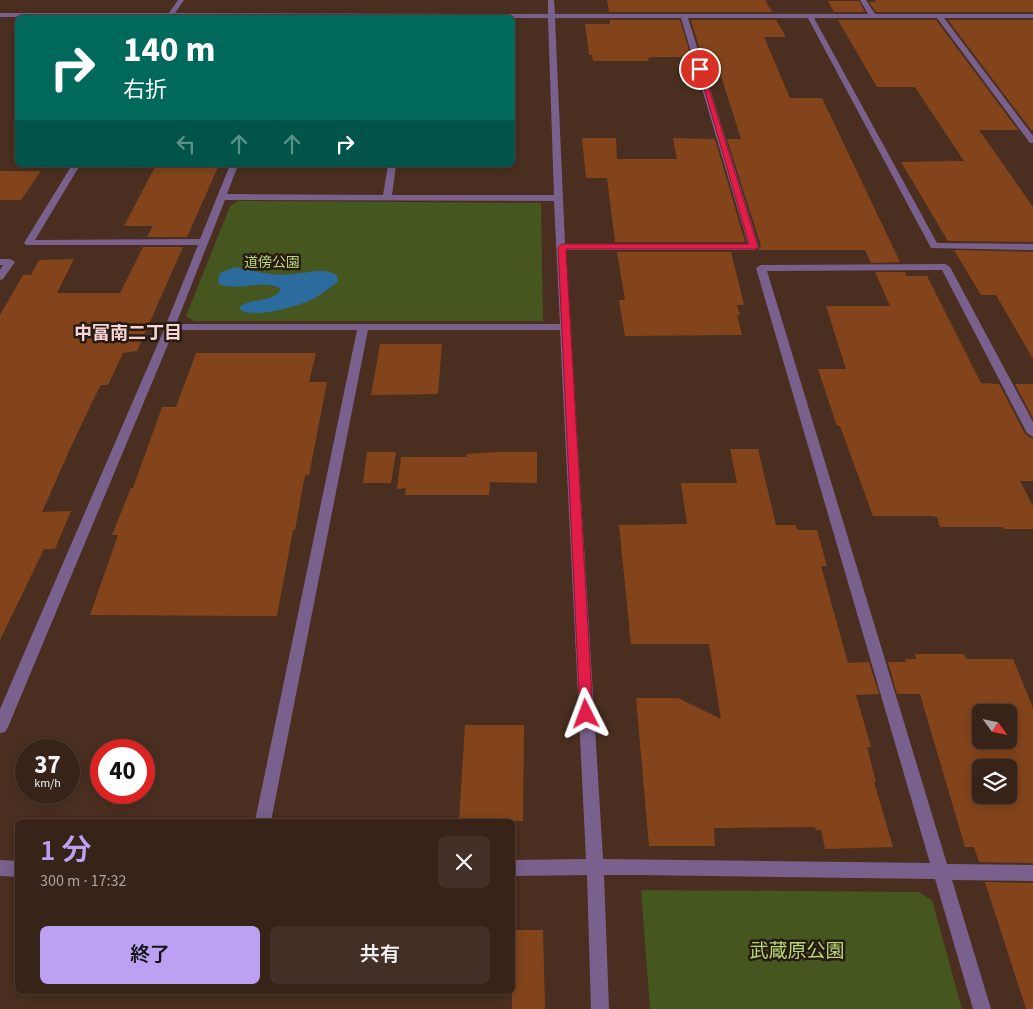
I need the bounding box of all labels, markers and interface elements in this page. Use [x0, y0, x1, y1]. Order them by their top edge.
text: 140 m [123, 25, 215, 75]
icon: right [40, 35, 105, 100]
pin [679, 48, 721, 90]
icon: arrive [686, 55, 714, 83]
text: 右折 [123, 74, 167, 106]
icon: left [172, 130, 200, 158]
icon: ahead [225, 130, 253, 158]
icon: ahead [278, 130, 306, 158]
icon: right [331, 130, 359, 158]
park label: 道傍公園 [244, 253, 300, 273]
district label: 中富南二丁目 [74, 321, 182, 346]
position arrow [559, 687, 611, 739]
north arrow [972, 704, 1018, 749]
map controls [972, 704, 1017, 804]
speed limit sign: 40 [90, 739, 155, 804]
text: 37 [34, 747, 61, 783]
button: layers [972, 759, 1017, 804]
text: km/h [34, 775, 61, 792]
text: 1 分 [40, 829, 91, 872]
button: close [438, 836, 490, 888]
text: 300 m · 17:32 [40, 870, 127, 892]
button: 終了 [40, 926, 260, 984]
button: 共有 [270, 926, 490, 984]
park label: 武蔵原公園 [749, 938, 845, 965]

